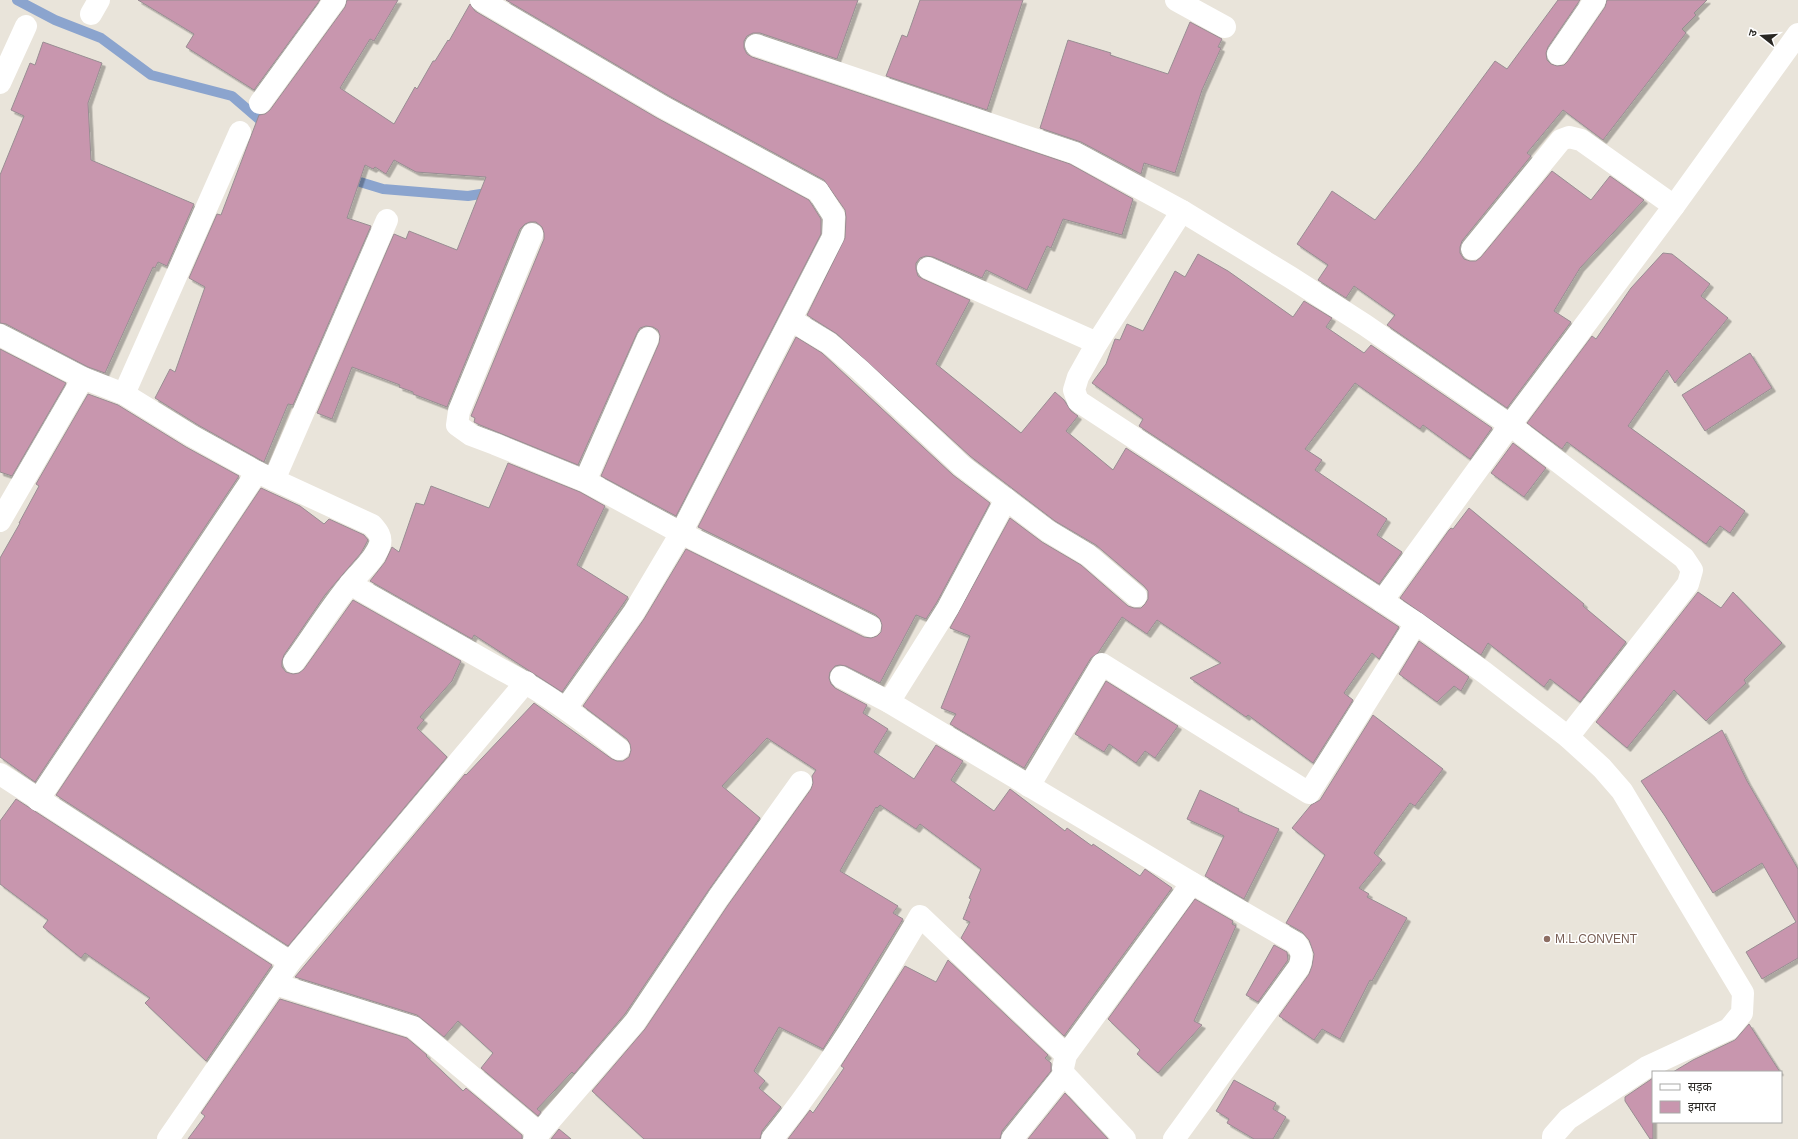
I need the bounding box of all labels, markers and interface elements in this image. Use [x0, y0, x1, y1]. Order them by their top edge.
north arrow [1742, 16, 1782, 56]
text: उ [1746, 28, 1759, 38]
place label: M.L.CONVENT [1555, 932, 1638, 946]
marker: M.L.CONVENT [1542, 934, 1552, 944]
legend [1652, 1071, 1782, 1123]
text: सड़क [1688, 1080, 1713, 1094]
text: इमारत [1688, 1100, 1717, 1114]

